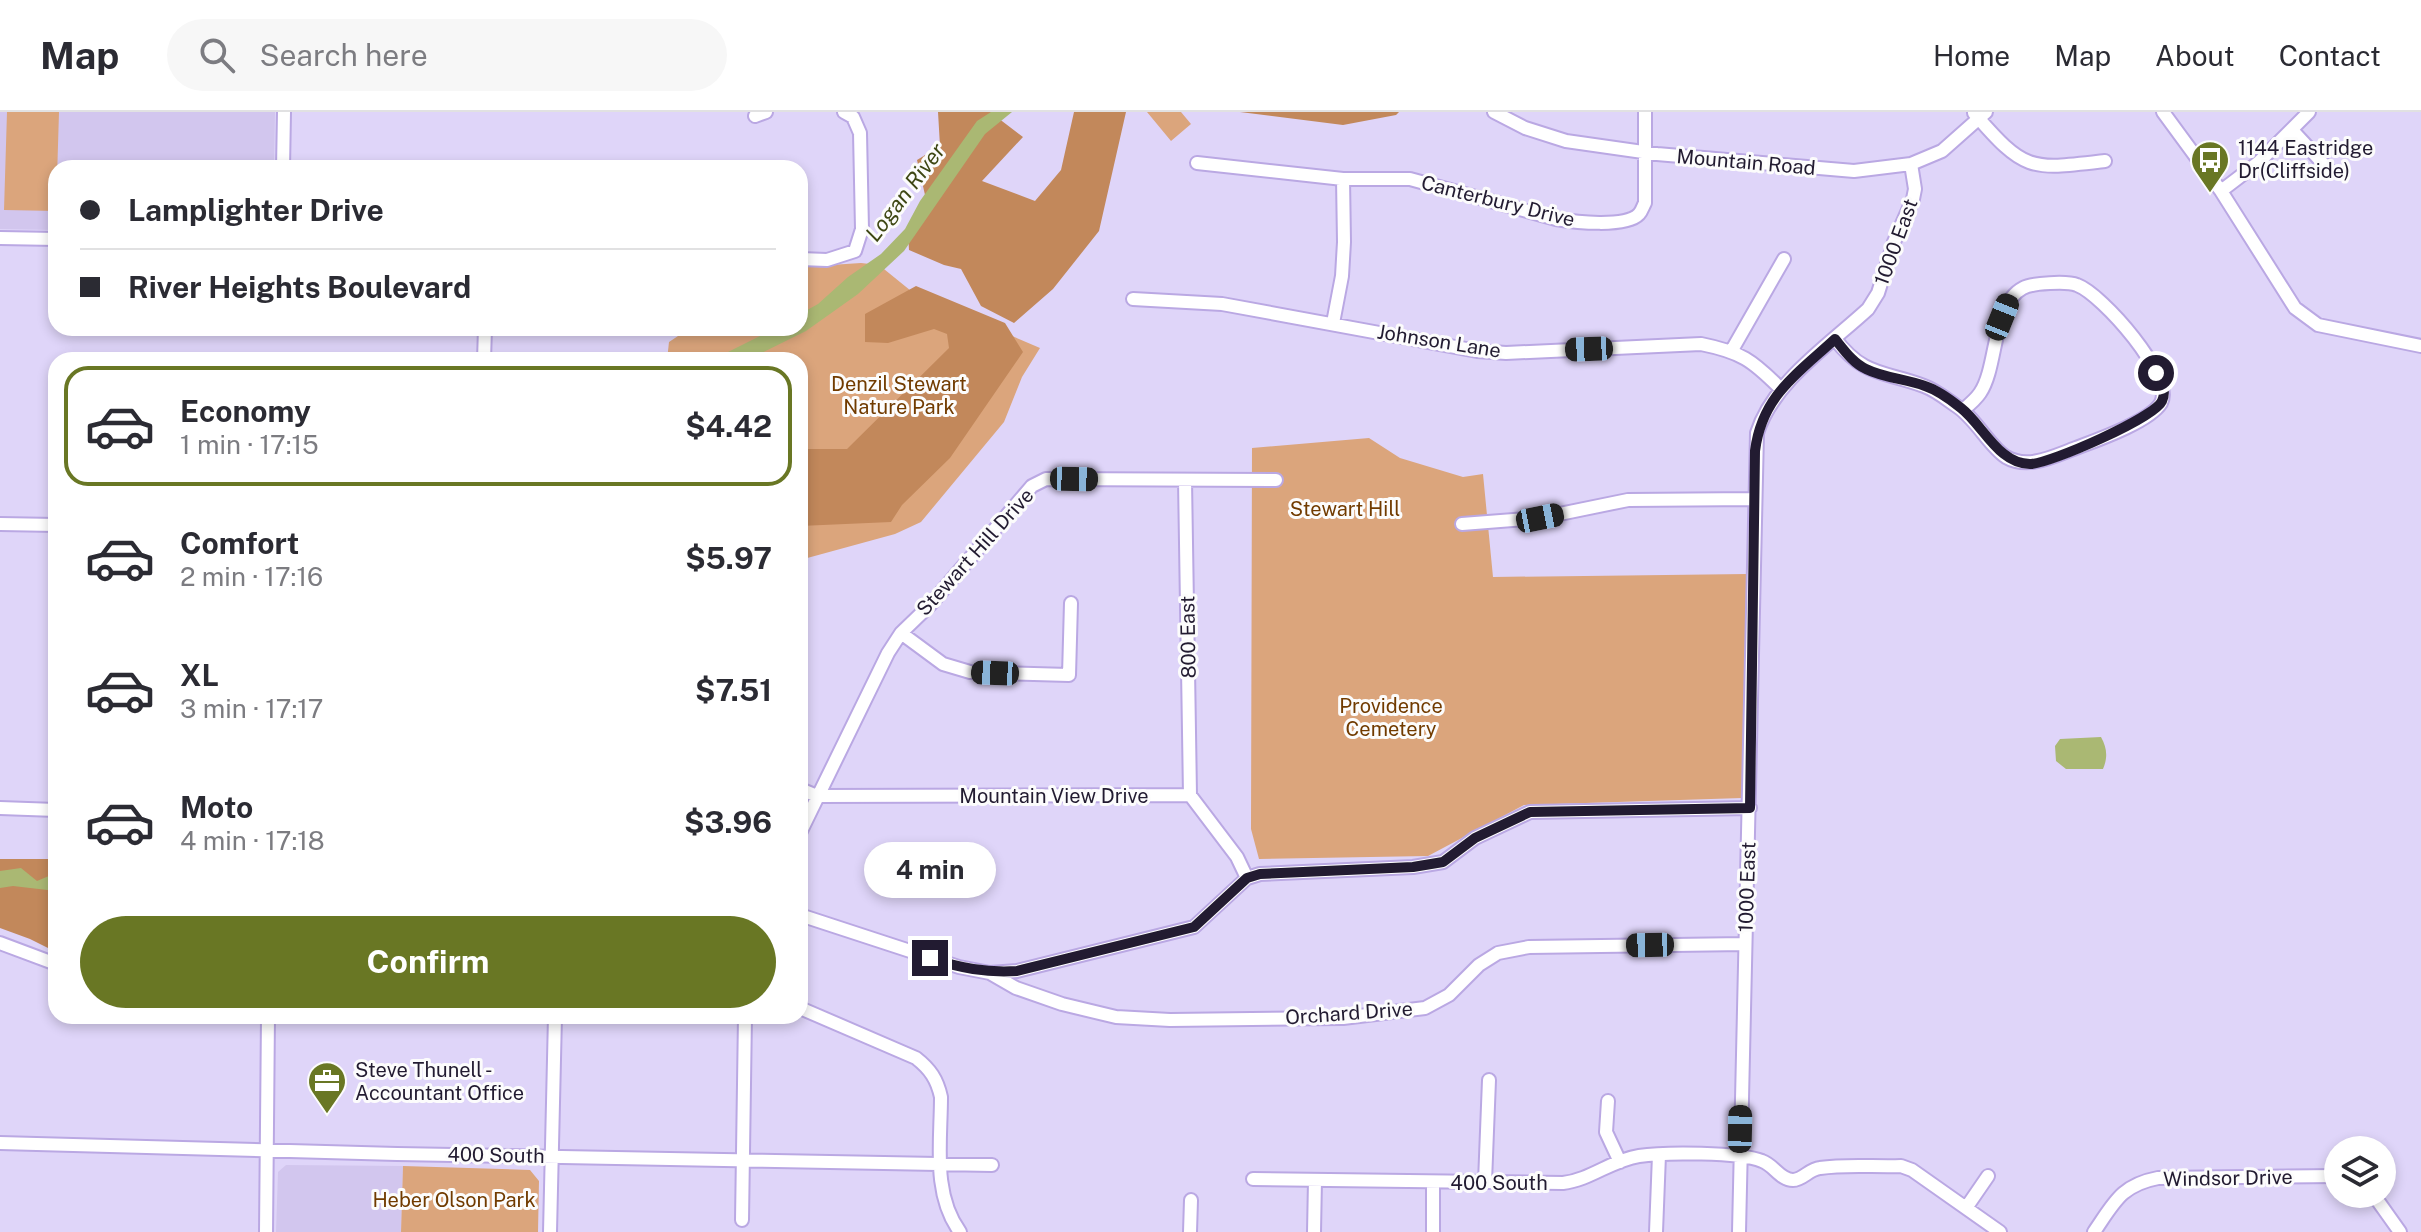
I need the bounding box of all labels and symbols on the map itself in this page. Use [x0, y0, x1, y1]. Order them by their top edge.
place label: 1144 Eastridge Dr(Cliffside) [2238, 136, 2373, 183]
water label: Logan River [860, 137, 951, 246]
bus stop icon: 1144 Eastridge Dr(Cliffside) [2189, 139, 2231, 194]
street label: Mountain Road [1676, 144, 1816, 180]
street label: Canterbury Drive [1419, 170, 1577, 232]
street label: 1000 East [1869, 195, 1923, 289]
car [1982, 290, 2022, 344]
street label: Johnson Lane [1375, 319, 1503, 363]
car [1565, 336, 1613, 362]
route start [2138, 355, 2174, 391]
park label: Denzil Stewart Nature Park [831, 372, 967, 419]
car [1050, 467, 1098, 491]
street label: Stewart Hill Drive [911, 483, 1039, 621]
park label: Stewart Hill [1290, 497, 1400, 521]
car [1514, 502, 1566, 534]
street label: 800 East [1175, 595, 1201, 679]
car [971, 660, 1019, 686]
park label: Providence Cemetery [1339, 694, 1443, 741]
street label: Mountain View Drive [959, 784, 1149, 808]
street label: 1000 East [1733, 841, 1761, 933]
callout: 4 min [864, 842, 996, 898]
car [1626, 933, 1674, 957]
route end [912, 940, 948, 976]
street label: Orchard Drive [1284, 997, 1414, 1029]
place label: Steve Thunell - Accountant Office [355, 1058, 524, 1105]
office icon: Steve Thunell - Accountant Office [306, 1060, 348, 1115]
car [1728, 1105, 1752, 1153]
street label: 400 South [447, 1142, 545, 1168]
street label: Windsor Drive [2163, 1165, 2293, 1191]
street label: 400 South [1450, 1171, 1548, 1195]
park label: Heber Olson Park [372, 1188, 536, 1212]

